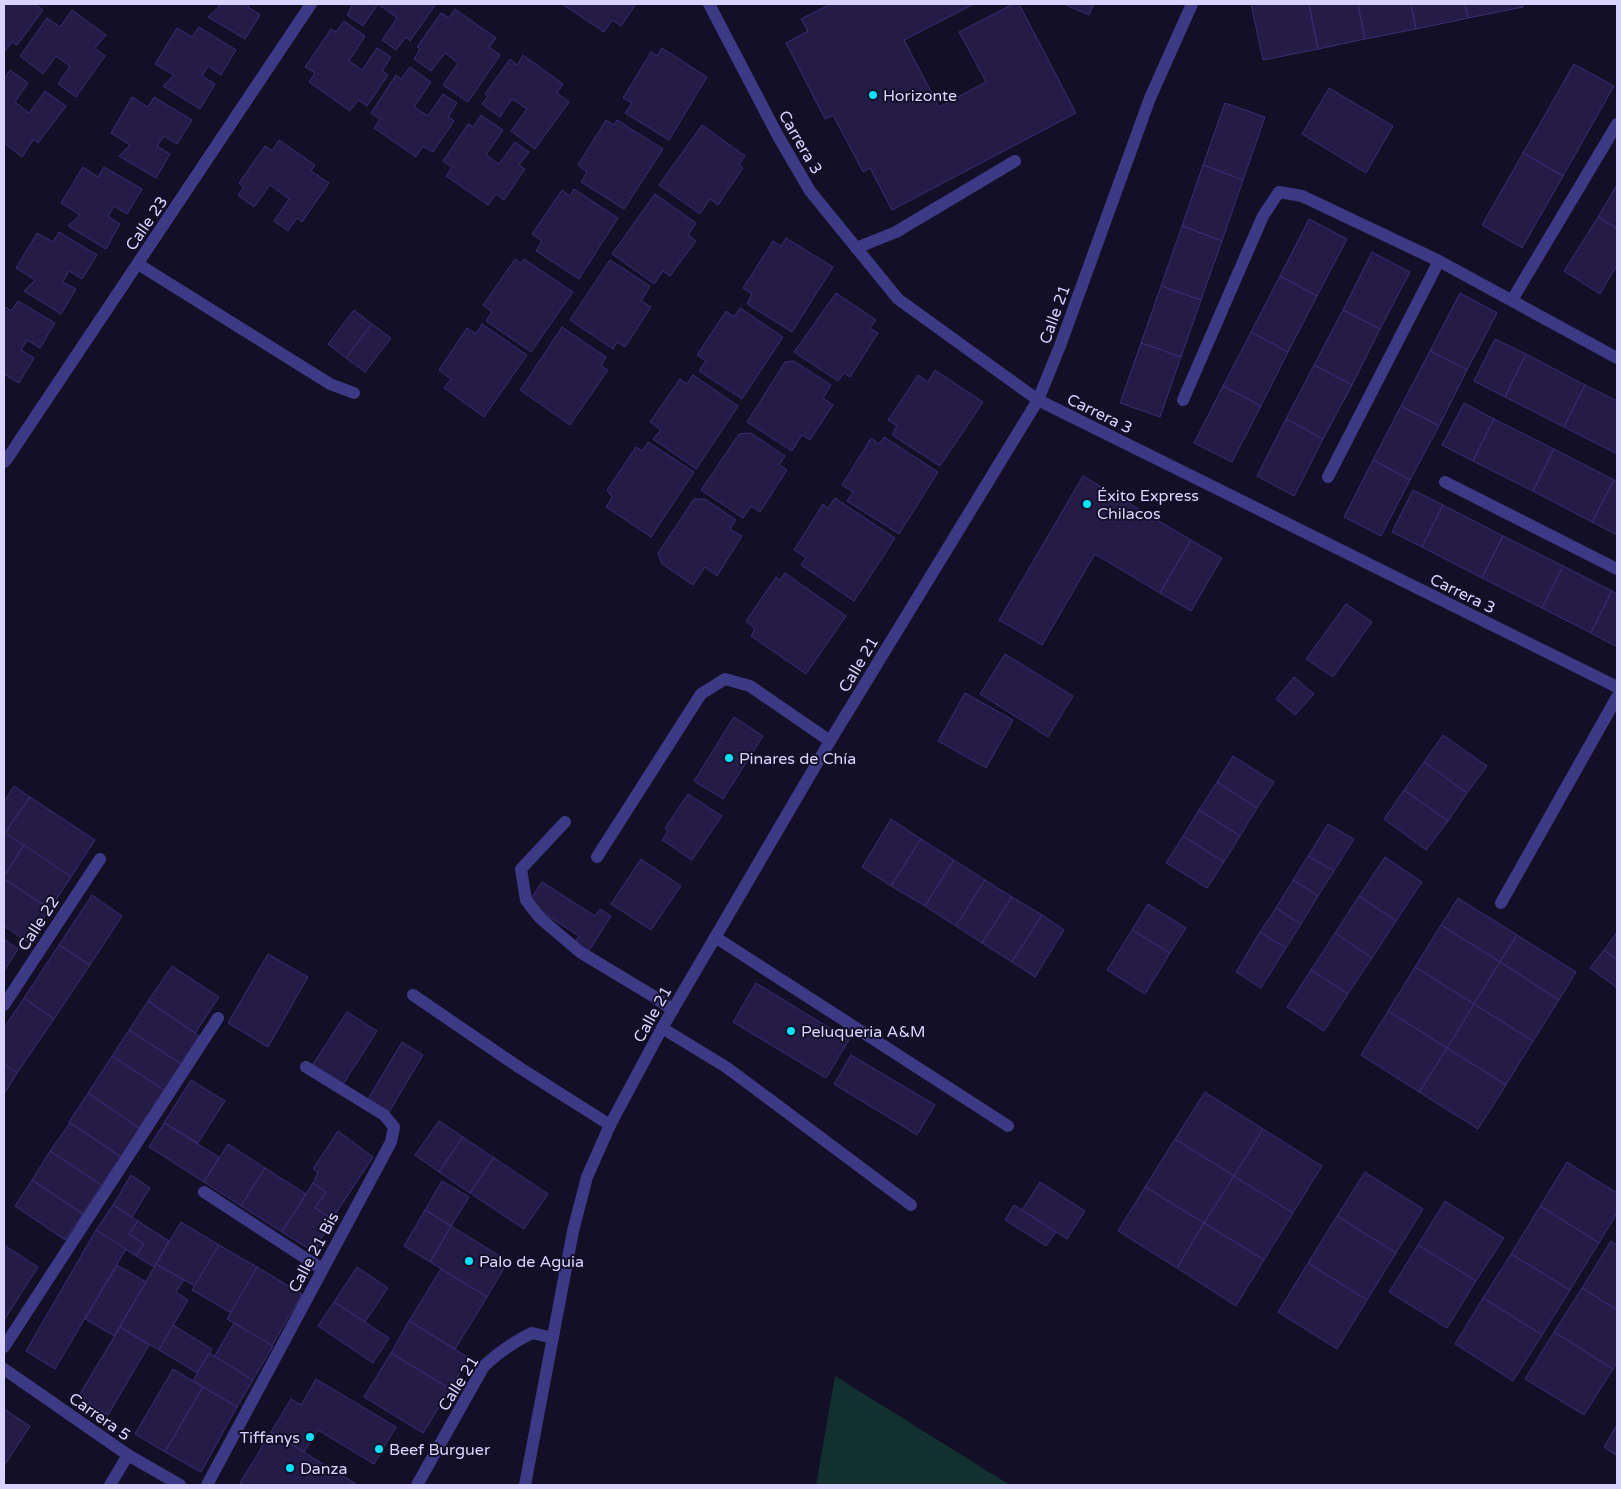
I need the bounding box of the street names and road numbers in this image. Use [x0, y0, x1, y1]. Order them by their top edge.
street label: Carrera 3 [774, 107, 826, 178]
street label: Calle 23 [121, 193, 172, 255]
street label: Calle 21 [1035, 282, 1075, 347]
street label: Carrera 3 [1063, 389, 1136, 438]
street label: Carrera 3 [1426, 569, 1499, 618]
street label: Calle 21 [834, 633, 883, 696]
street label: Calle 22 [14, 892, 64, 955]
street label: Calle 21 [629, 983, 677, 1046]
street label: Calle 21 Bis [284, 1209, 343, 1296]
street label: Calle 21 [434, 1352, 484, 1415]
street label: Carrera 5 [65, 1388, 134, 1445]

